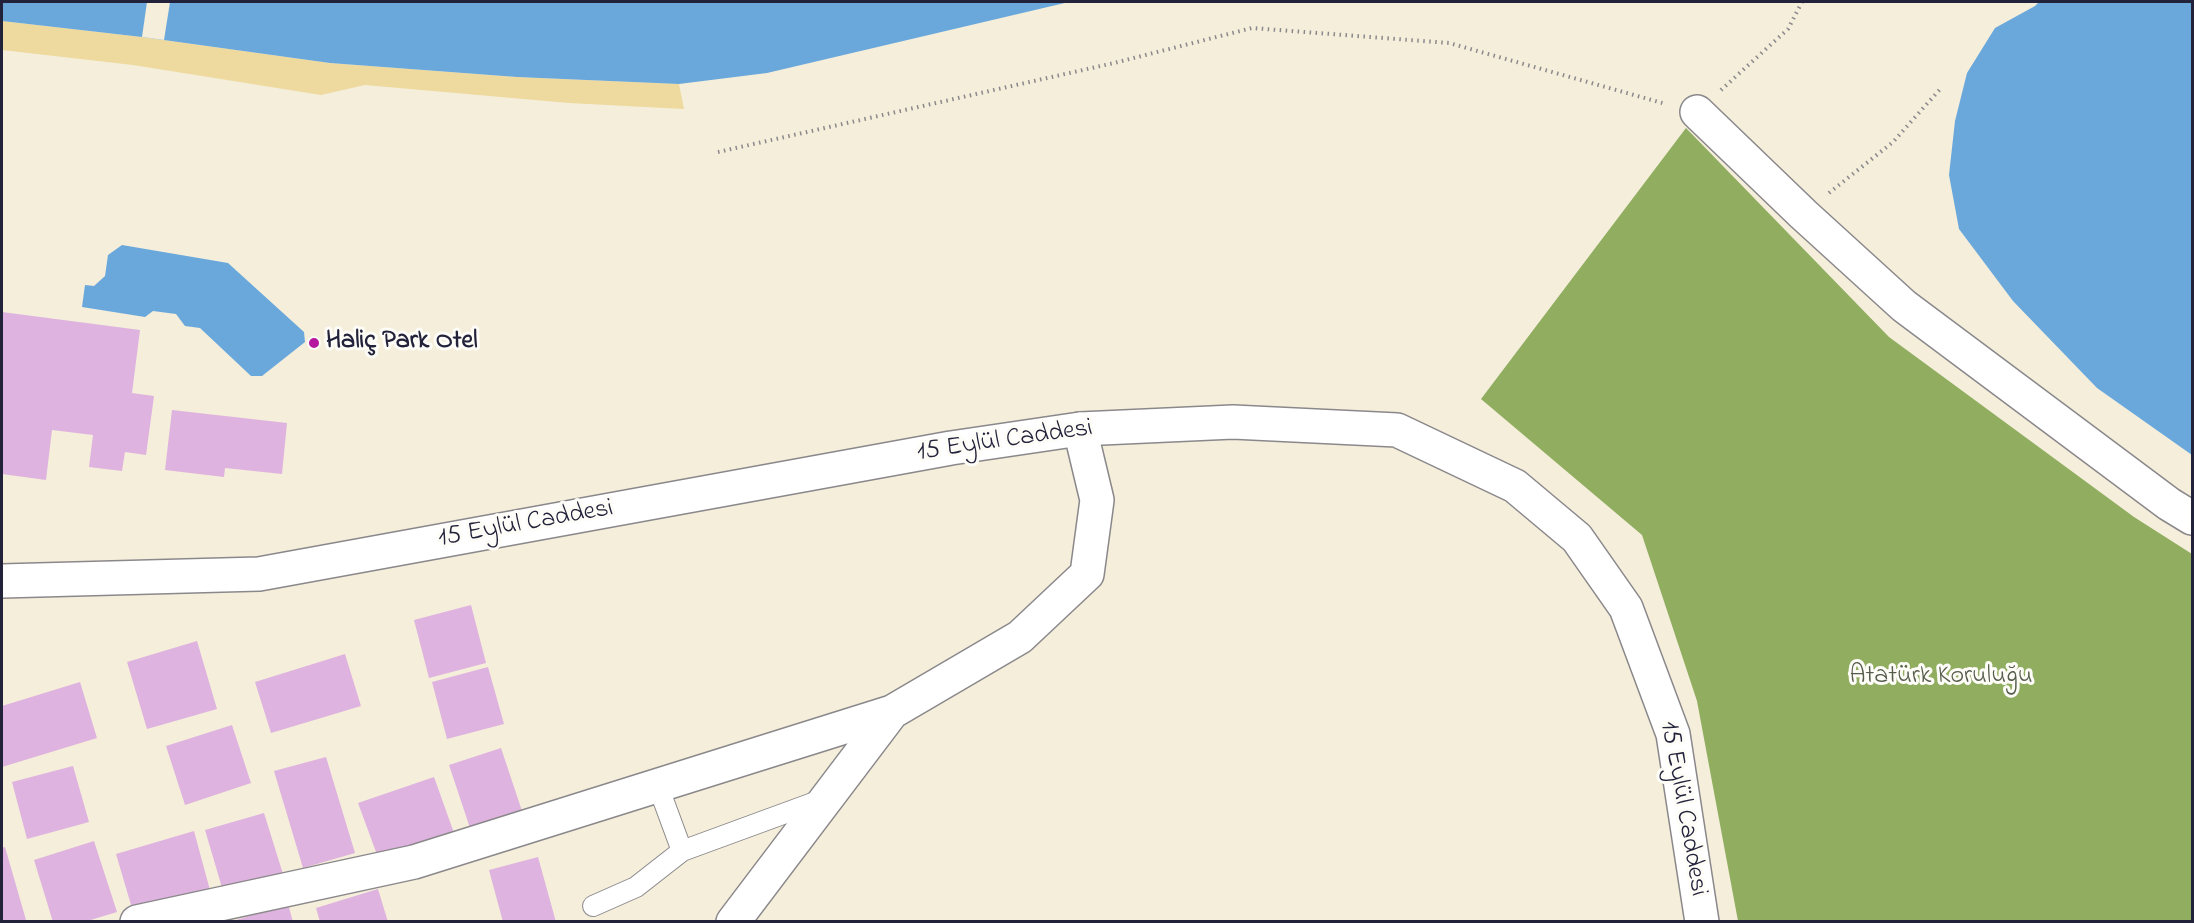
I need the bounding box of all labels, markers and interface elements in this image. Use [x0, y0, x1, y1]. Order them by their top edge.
place label: Haliç Park Otel [326, 327, 478, 359]
marker: Haliç Park Otel [307, 336, 321, 350]
street label: 15 Eylül Caddesi [915, 414, 1095, 470]
street label: 15 Eylül Caddesi [436, 494, 616, 556]
park label: Atatürk Koruluğu [1850, 662, 2032, 694]
street label: 15 Eylül Caddesi [1651, 719, 1713, 899]

